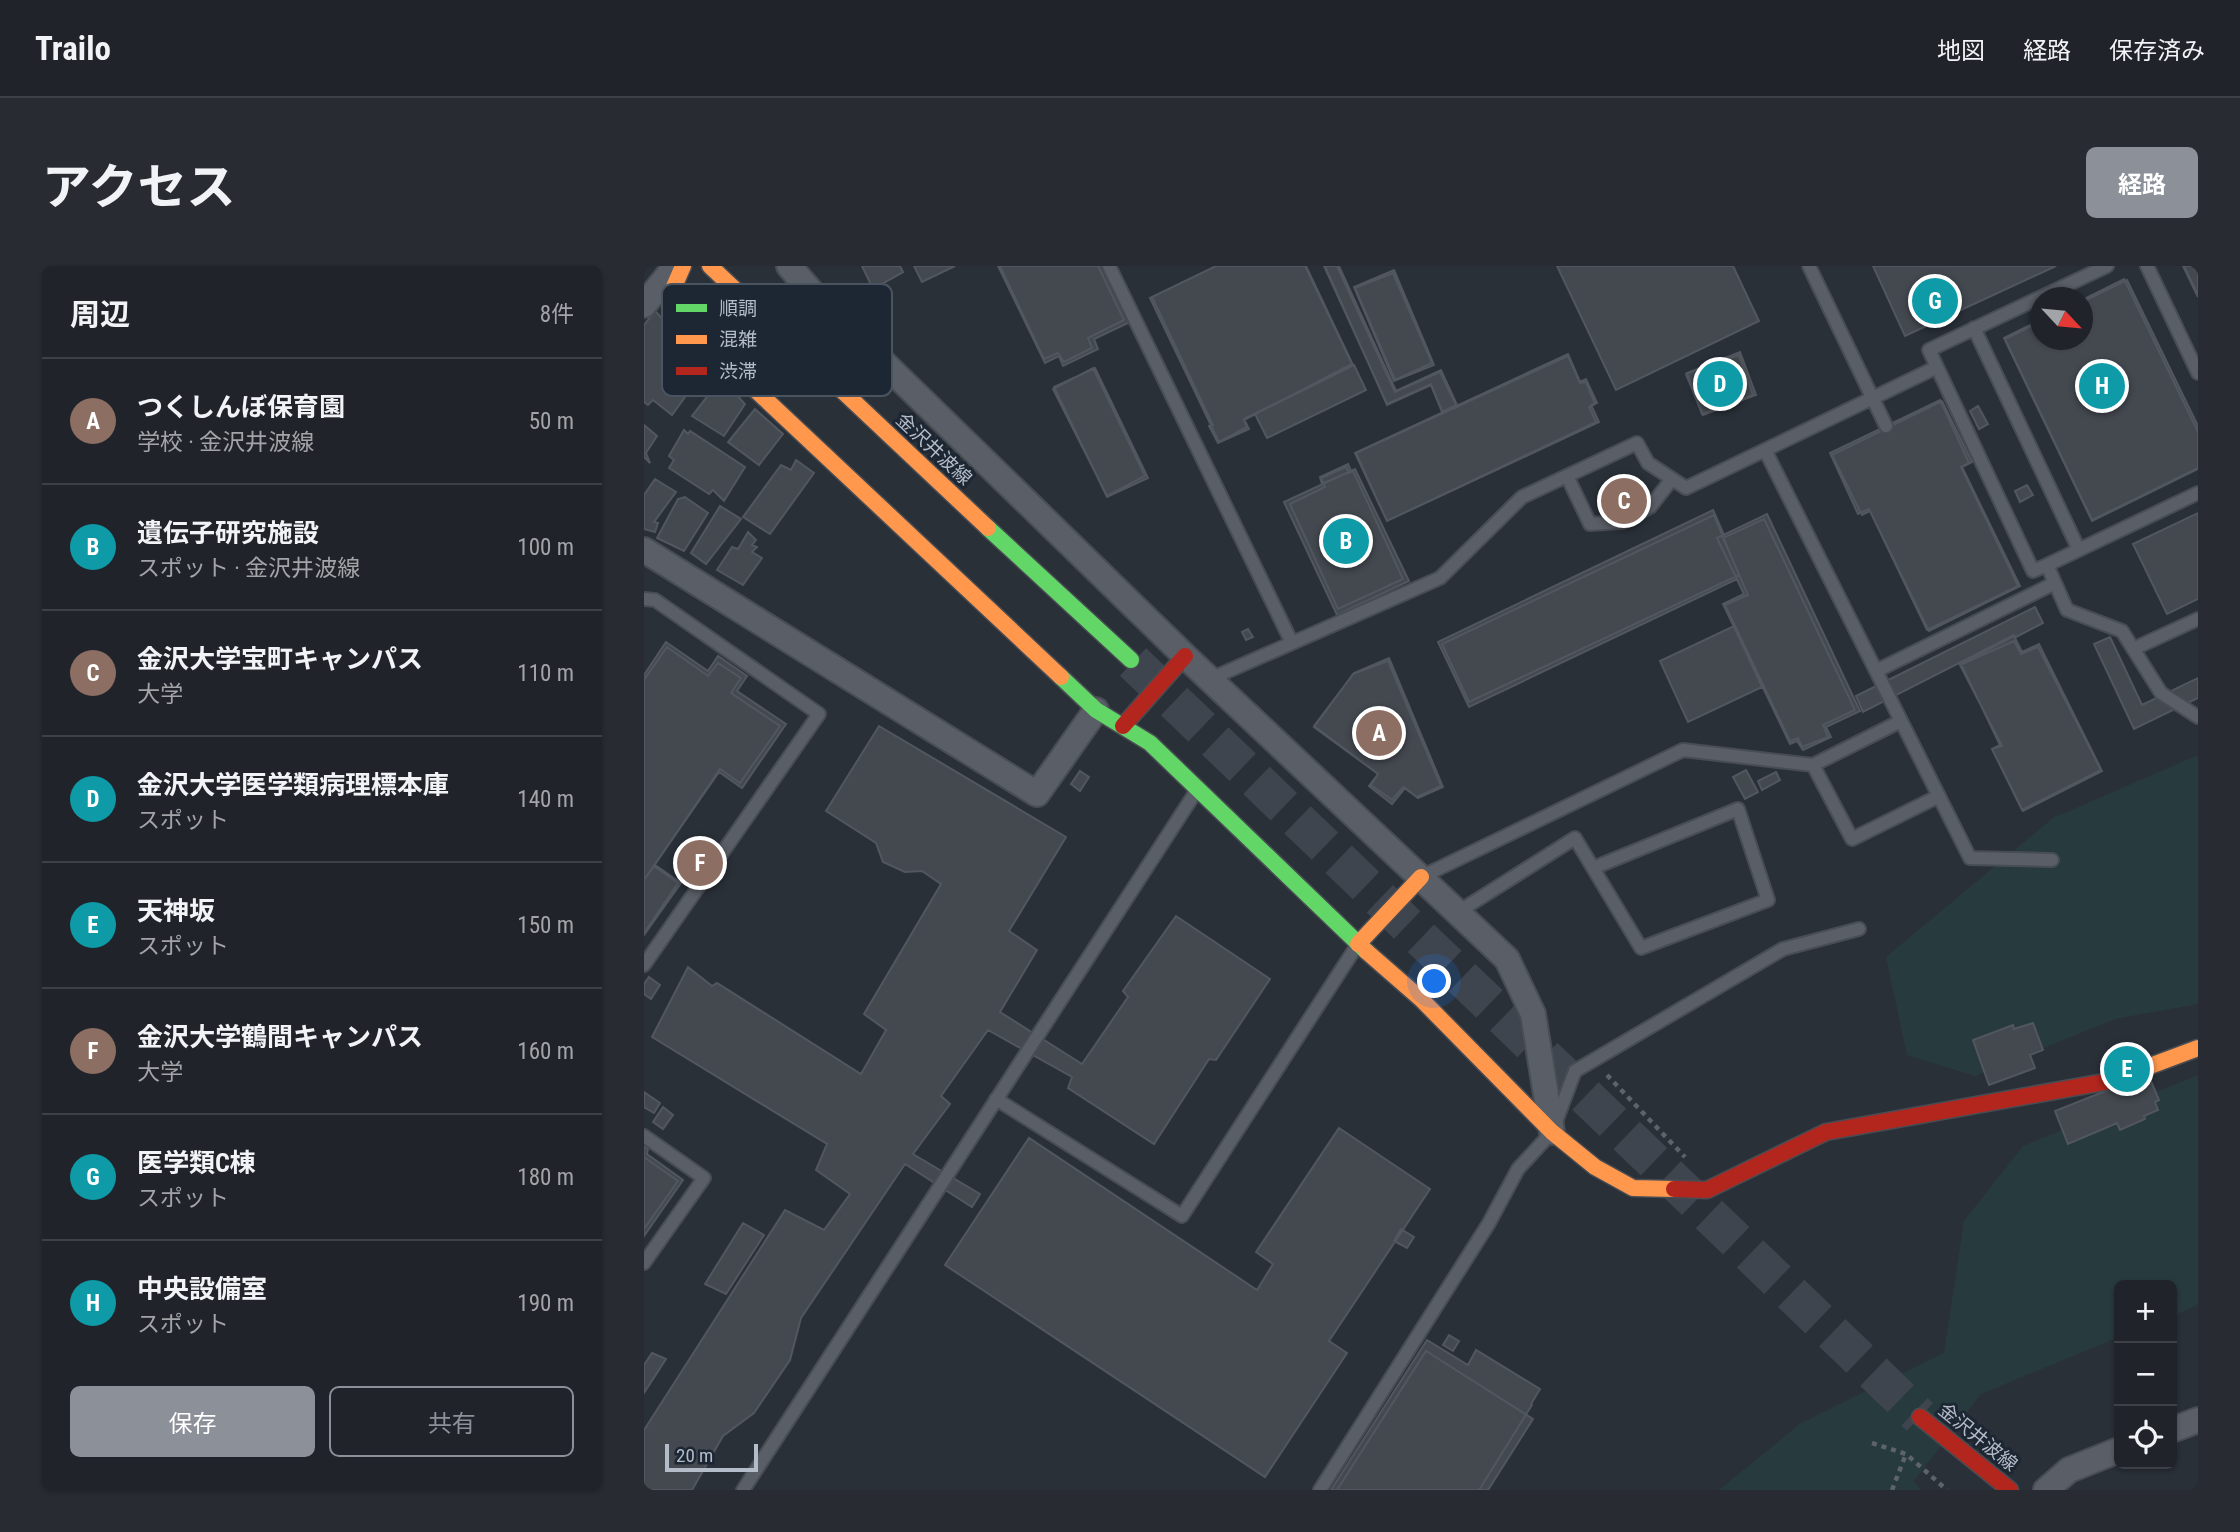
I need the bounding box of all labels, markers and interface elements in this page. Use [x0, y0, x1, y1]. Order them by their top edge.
text: Trailo [35, 29, 111, 68]
text: 地図 [1937, 37, 1985, 65]
text: 経路 [2023, 37, 2071, 65]
text: 保存済み [2109, 37, 2205, 65]
button: 経路 [2086, 147, 2198, 218]
text: アクセス [42, 159, 236, 216]
pin: G [1912, 275, 1958, 327]
legend [662, 284, 892, 396]
north arrow [2030, 287, 2093, 350]
text: 周辺 [70, 297, 130, 332]
text: 順調 [719, 297, 757, 320]
text: 8件 [540, 301, 574, 328]
text: 混雑 [719, 328, 757, 351]
pin: D [1697, 358, 1743, 410]
text: 渋滞 [719, 360, 757, 383]
pin: H [2079, 360, 2125, 412]
text: つくしんぼ保育園 [137, 392, 345, 422]
text: A [86, 408, 100, 435]
text: 50 m [529, 408, 574, 435]
street label: 金沢井波線 [891, 408, 977, 490]
text: 学校 · 金沢井波線 [137, 429, 314, 456]
pin: C [1601, 475, 1647, 527]
pin: B [1323, 515, 1369, 567]
text: 遺伝子研究施設 [137, 518, 319, 548]
text: B [87, 534, 99, 561]
text: 100 m [517, 534, 574, 561]
text: スポット · 金沢井波線 [137, 555, 360, 582]
text: 金沢大学宝町キャンパス [137, 644, 423, 674]
text: C [86, 660, 100, 687]
text: 110 m [517, 660, 574, 687]
text: 大学 [137, 681, 183, 708]
pin: A [1356, 707, 1402, 759]
text: 金沢大学医学類病理標本庫 [137, 770, 449, 800]
text: D [87, 786, 100, 813]
text: 140 m [517, 786, 574, 813]
text: スポット [137, 807, 229, 834]
pin: F [677, 837, 723, 889]
text: 天神坂 [137, 896, 215, 926]
text: E [87, 912, 99, 939]
text: 150 m [517, 912, 574, 939]
text: スポット [137, 933, 229, 960]
your location [1417, 964, 1451, 998]
text: 金沢大学鶴間キャンパス [137, 1022, 423, 1052]
text: F [88, 1038, 98, 1065]
text: 160 m [517, 1038, 574, 1065]
pin: E [2104, 1043, 2150, 1095]
text: 大学 [137, 1059, 183, 1086]
text: 医学類C棟 [137, 1148, 256, 1178]
text: G [86, 1164, 100, 1191]
text: 180 m [517, 1164, 574, 1191]
text: スポット [137, 1185, 229, 1212]
text: 中央設備室 [137, 1274, 267, 1304]
map controls [2114, 1280, 2177, 1469]
button: + [2114, 1280, 2177, 1343]
text: H [86, 1290, 100, 1317]
text: 190 m [517, 1290, 574, 1317]
text: スポット [137, 1311, 229, 1338]
button: − [2114, 1343, 2177, 1406]
button: 保存 [70, 1386, 315, 1457]
button: 共有 [329, 1386, 574, 1457]
street label: 金沢井波線 [1934, 1398, 2022, 1476]
button: locate [2114, 1406, 2177, 1469]
scale bar [665, 1441, 758, 1473]
text: 20 m [676, 1444, 713, 1467]

